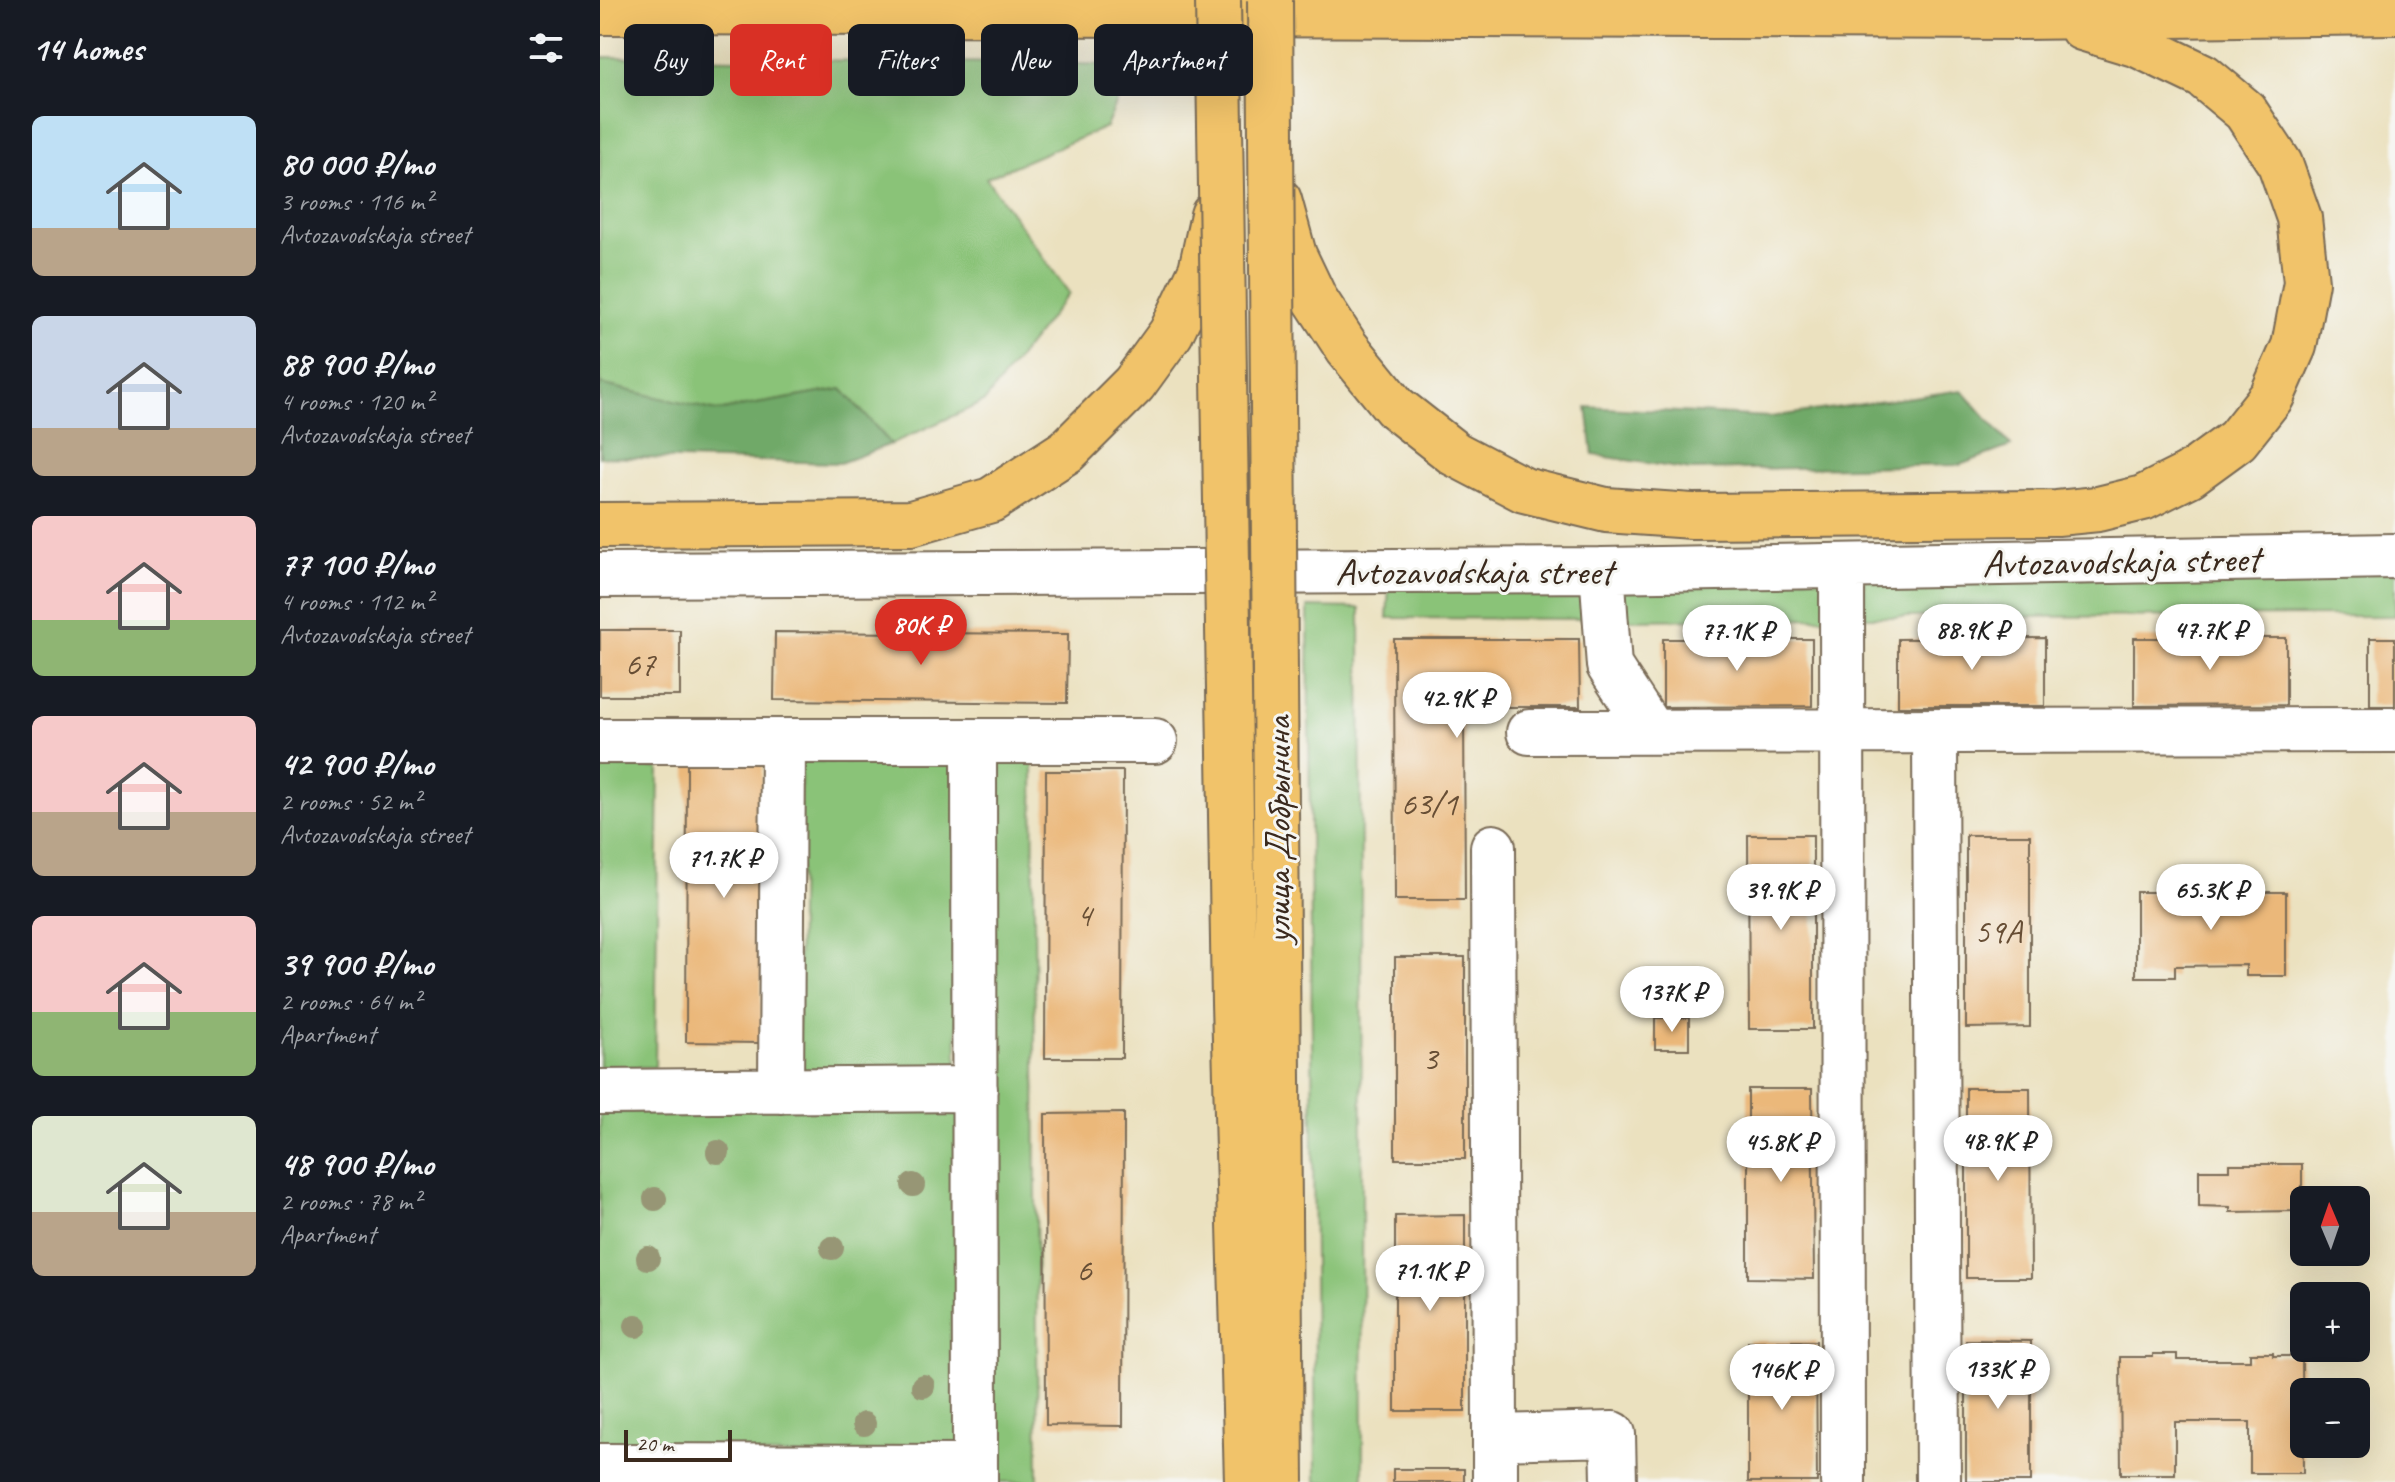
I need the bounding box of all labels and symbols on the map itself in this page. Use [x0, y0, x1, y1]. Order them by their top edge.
street label: Avtozavodskaja street [1982, 535, 2266, 587]
street label: Avtozavodskaja street [1335, 548, 1618, 595]
pin: 80K ₽ [865, 599, 977, 667]
pin: 88.9K ₽ [1898, 604, 2046, 672]
pin: 47.7K ₽ [2136, 604, 2284, 672]
pin: 77.1K ₽ [1663, 605, 1811, 673]
house number: 67 [625, 642, 657, 685]
pin: 42.9K ₽ [1383, 672, 1531, 740]
street label: улица Добрынина [1254, 714, 1301, 946]
house number: 63/1 [1400, 782, 1459, 825]
pin: 71.7K ₽ [650, 832, 798, 900]
pin: 39.9K ₽ [1707, 864, 1855, 932]
pin: 65.3K ₽ [2137, 864, 2285, 932]
house number: 4 [1076, 893, 1095, 936]
house number: 59А [1974, 910, 2024, 953]
pin: 137K ₽ [1607, 966, 1737, 1034]
house number: 3 [1422, 1037, 1440, 1080]
pin: 48.9K ₽ [1924, 1115, 2072, 1183]
pin: 45.8K ₽ [1707, 1116, 1855, 1184]
north arrow [2290, 1186, 2370, 1266]
pin: 71.1K ₽ [1356, 1245, 1504, 1313]
house number: 6 [1076, 1248, 1093, 1291]
pin: 133K ₽ [1933, 1343, 2063, 1411]
pin: 146K ₽ [1717, 1344, 1847, 1412]
scale bar [624, 1426, 732, 1462]

